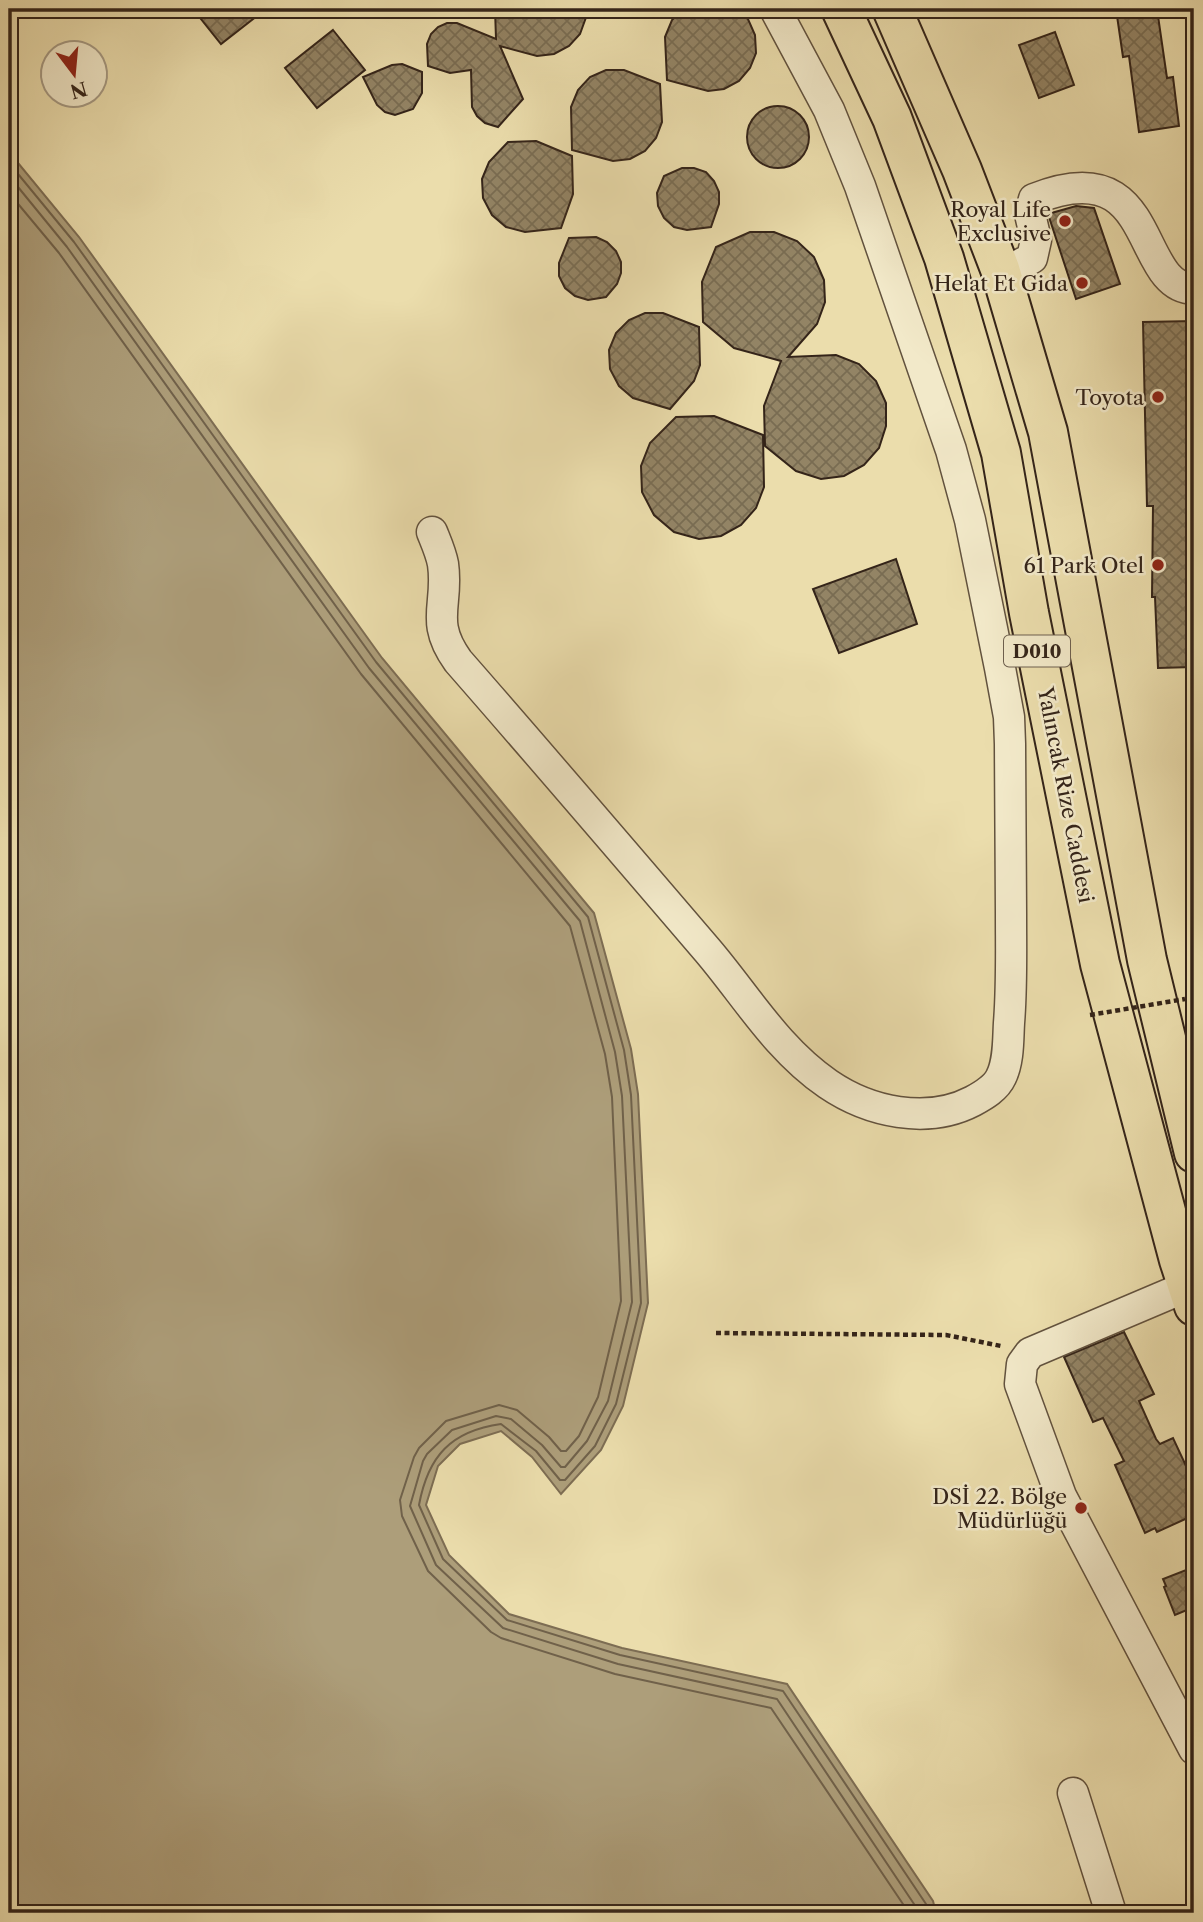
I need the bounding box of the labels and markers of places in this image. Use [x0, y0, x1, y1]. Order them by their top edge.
place label: Royal Life Exclusive [950, 197, 1051, 246]
marker: Royal Life Exclusive [1057, 213, 1073, 229]
place label: Helat Et Gida [934, 271, 1069, 296]
marker: Helat Et Gida [1074, 275, 1090, 291]
place label: Toyota [1076, 385, 1145, 410]
marker: Toyota [1150, 389, 1166, 405]
place label: 61 Park Otel [1024, 553, 1144, 578]
marker: 61 Park Otel [1150, 557, 1166, 573]
place label: DSİ 22. Bölge Müdürlüğü [932, 1484, 1067, 1533]
marker: DSİ 22. Bölge Müdürlüğü [1073, 1500, 1089, 1516]

